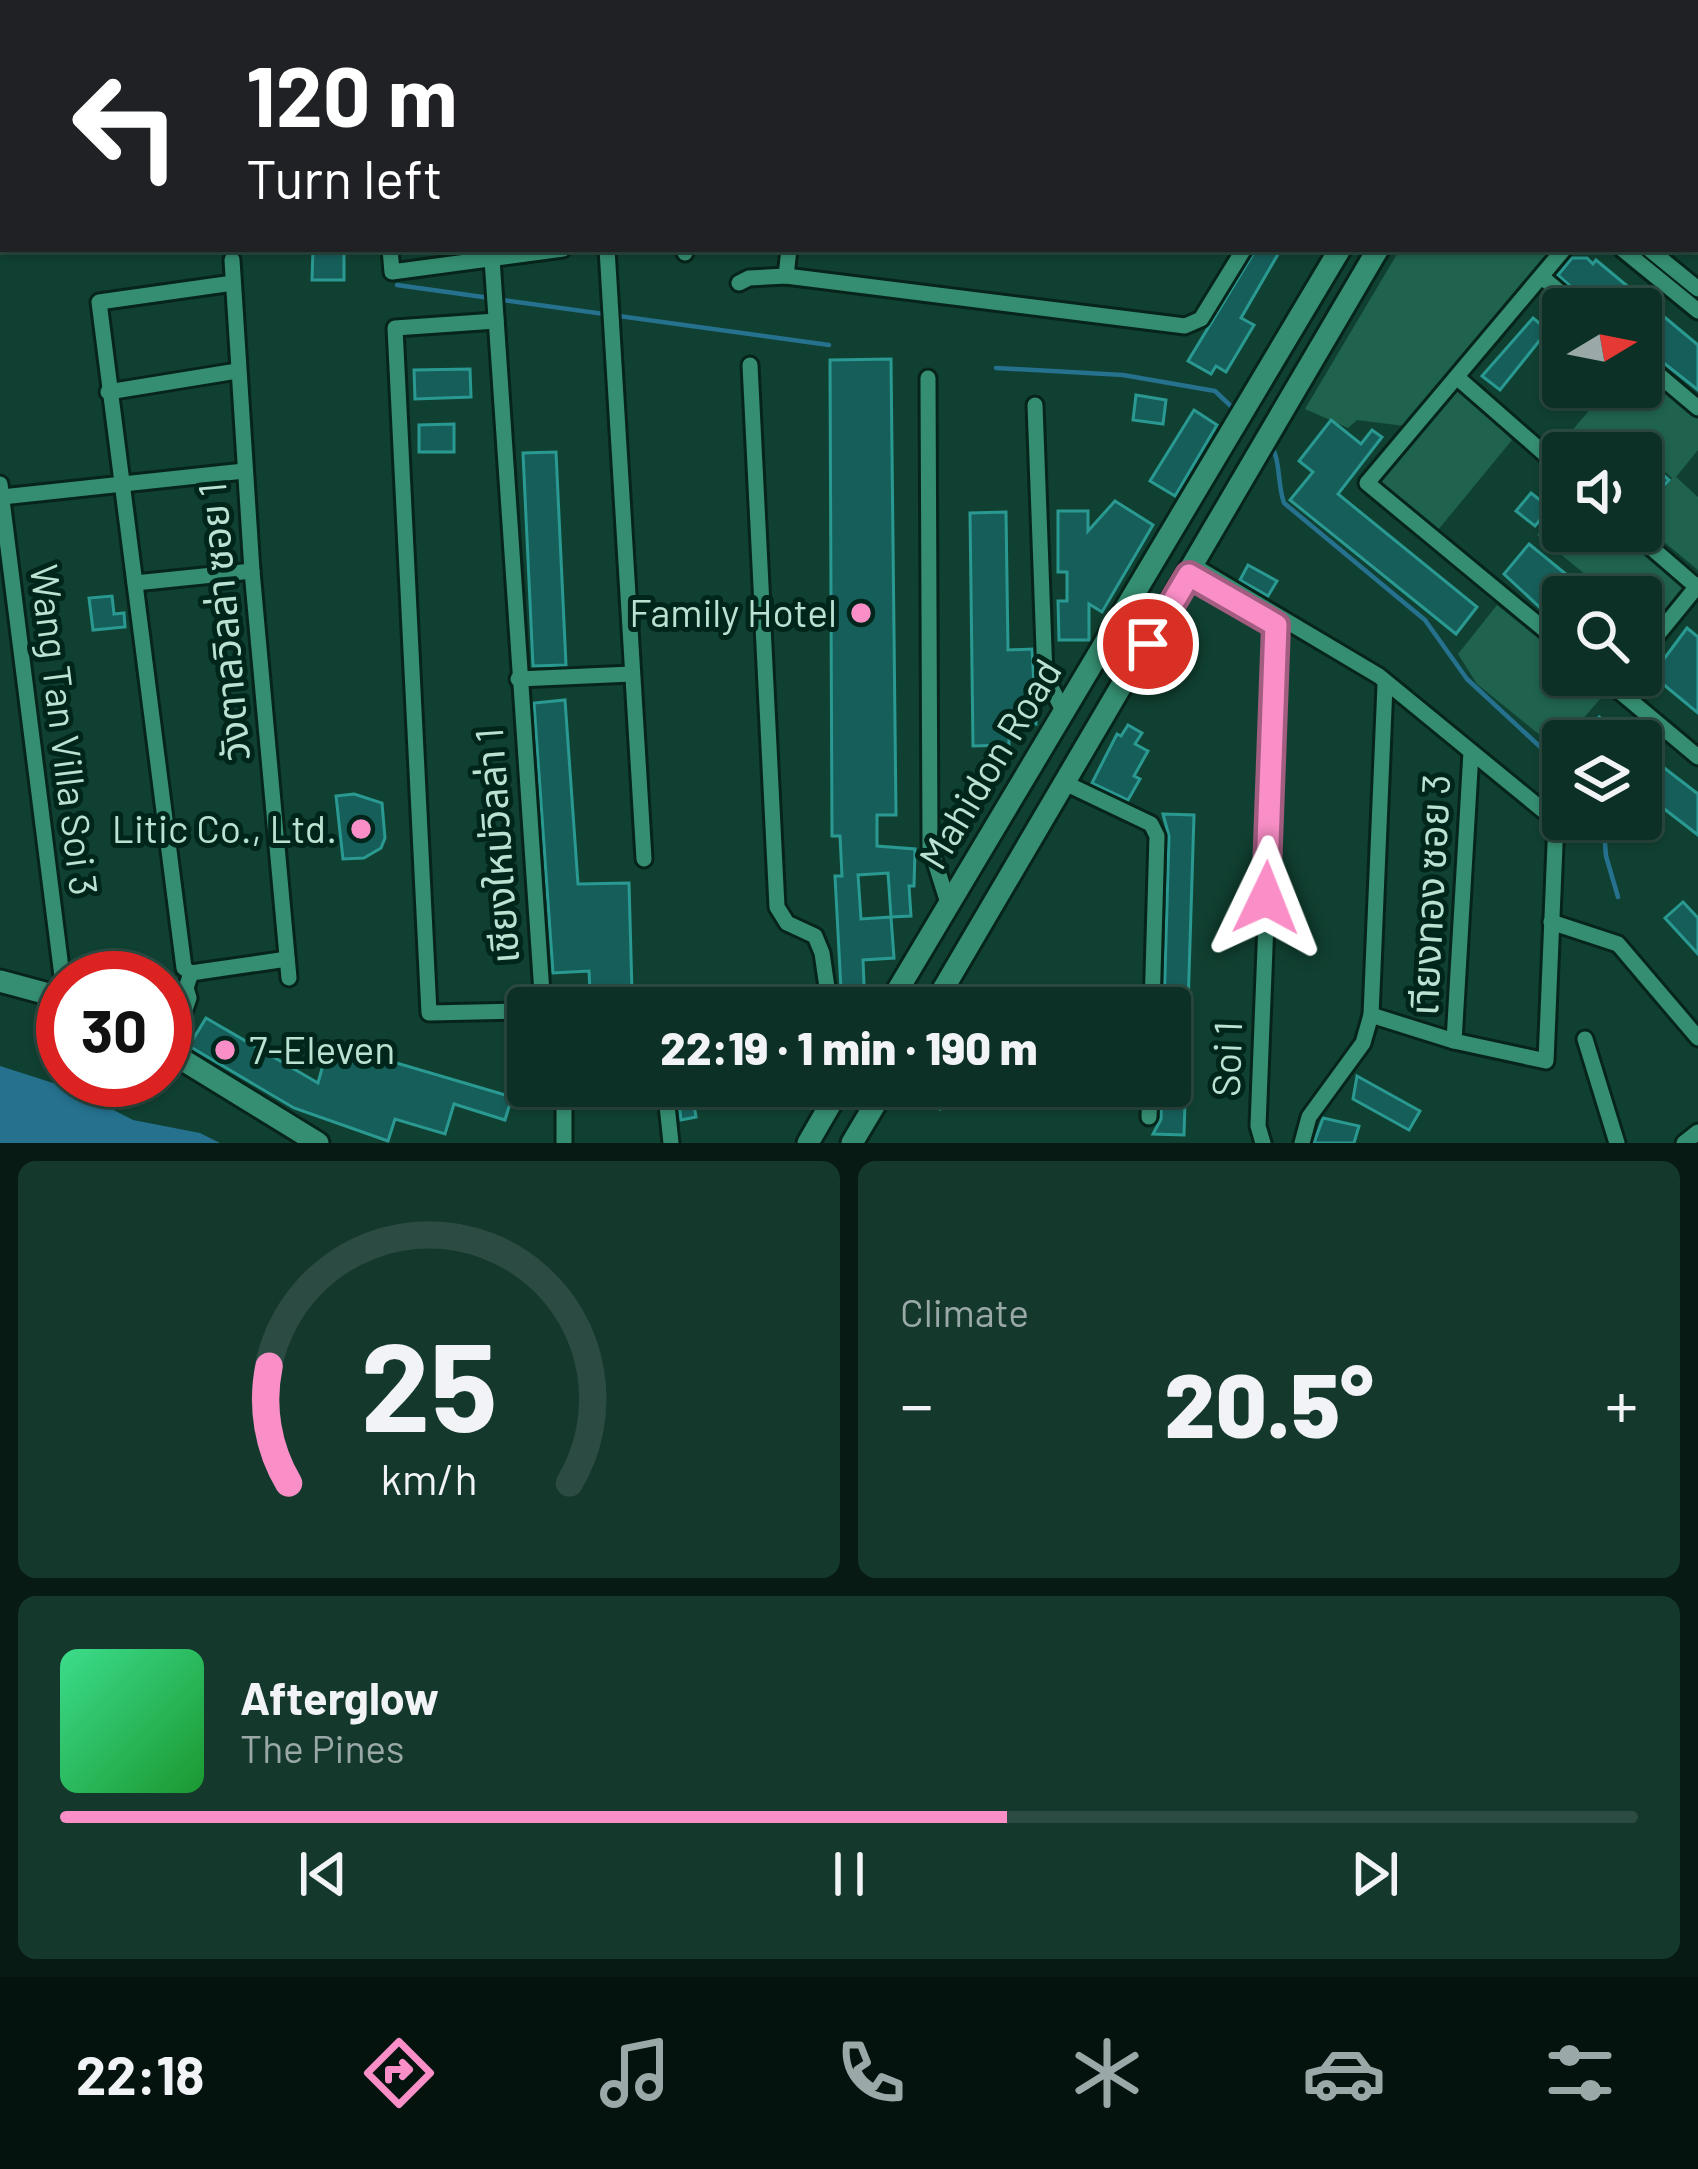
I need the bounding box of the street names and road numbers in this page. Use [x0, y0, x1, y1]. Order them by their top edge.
street label: วังตาลวิลล่า ซอย 1 [187, 481, 258, 763]
street label: Wang Tan Villa Soi 3 [22, 562, 109, 898]
street label: Mahidon Road [908, 650, 1070, 877]
street label: เชียงใหม่วิลล่า 1 [464, 727, 527, 965]
street label: เาียงทอง ซอย 3 [1399, 773, 1458, 1017]
street label: Soi 1 [1201, 1020, 1250, 1097]

